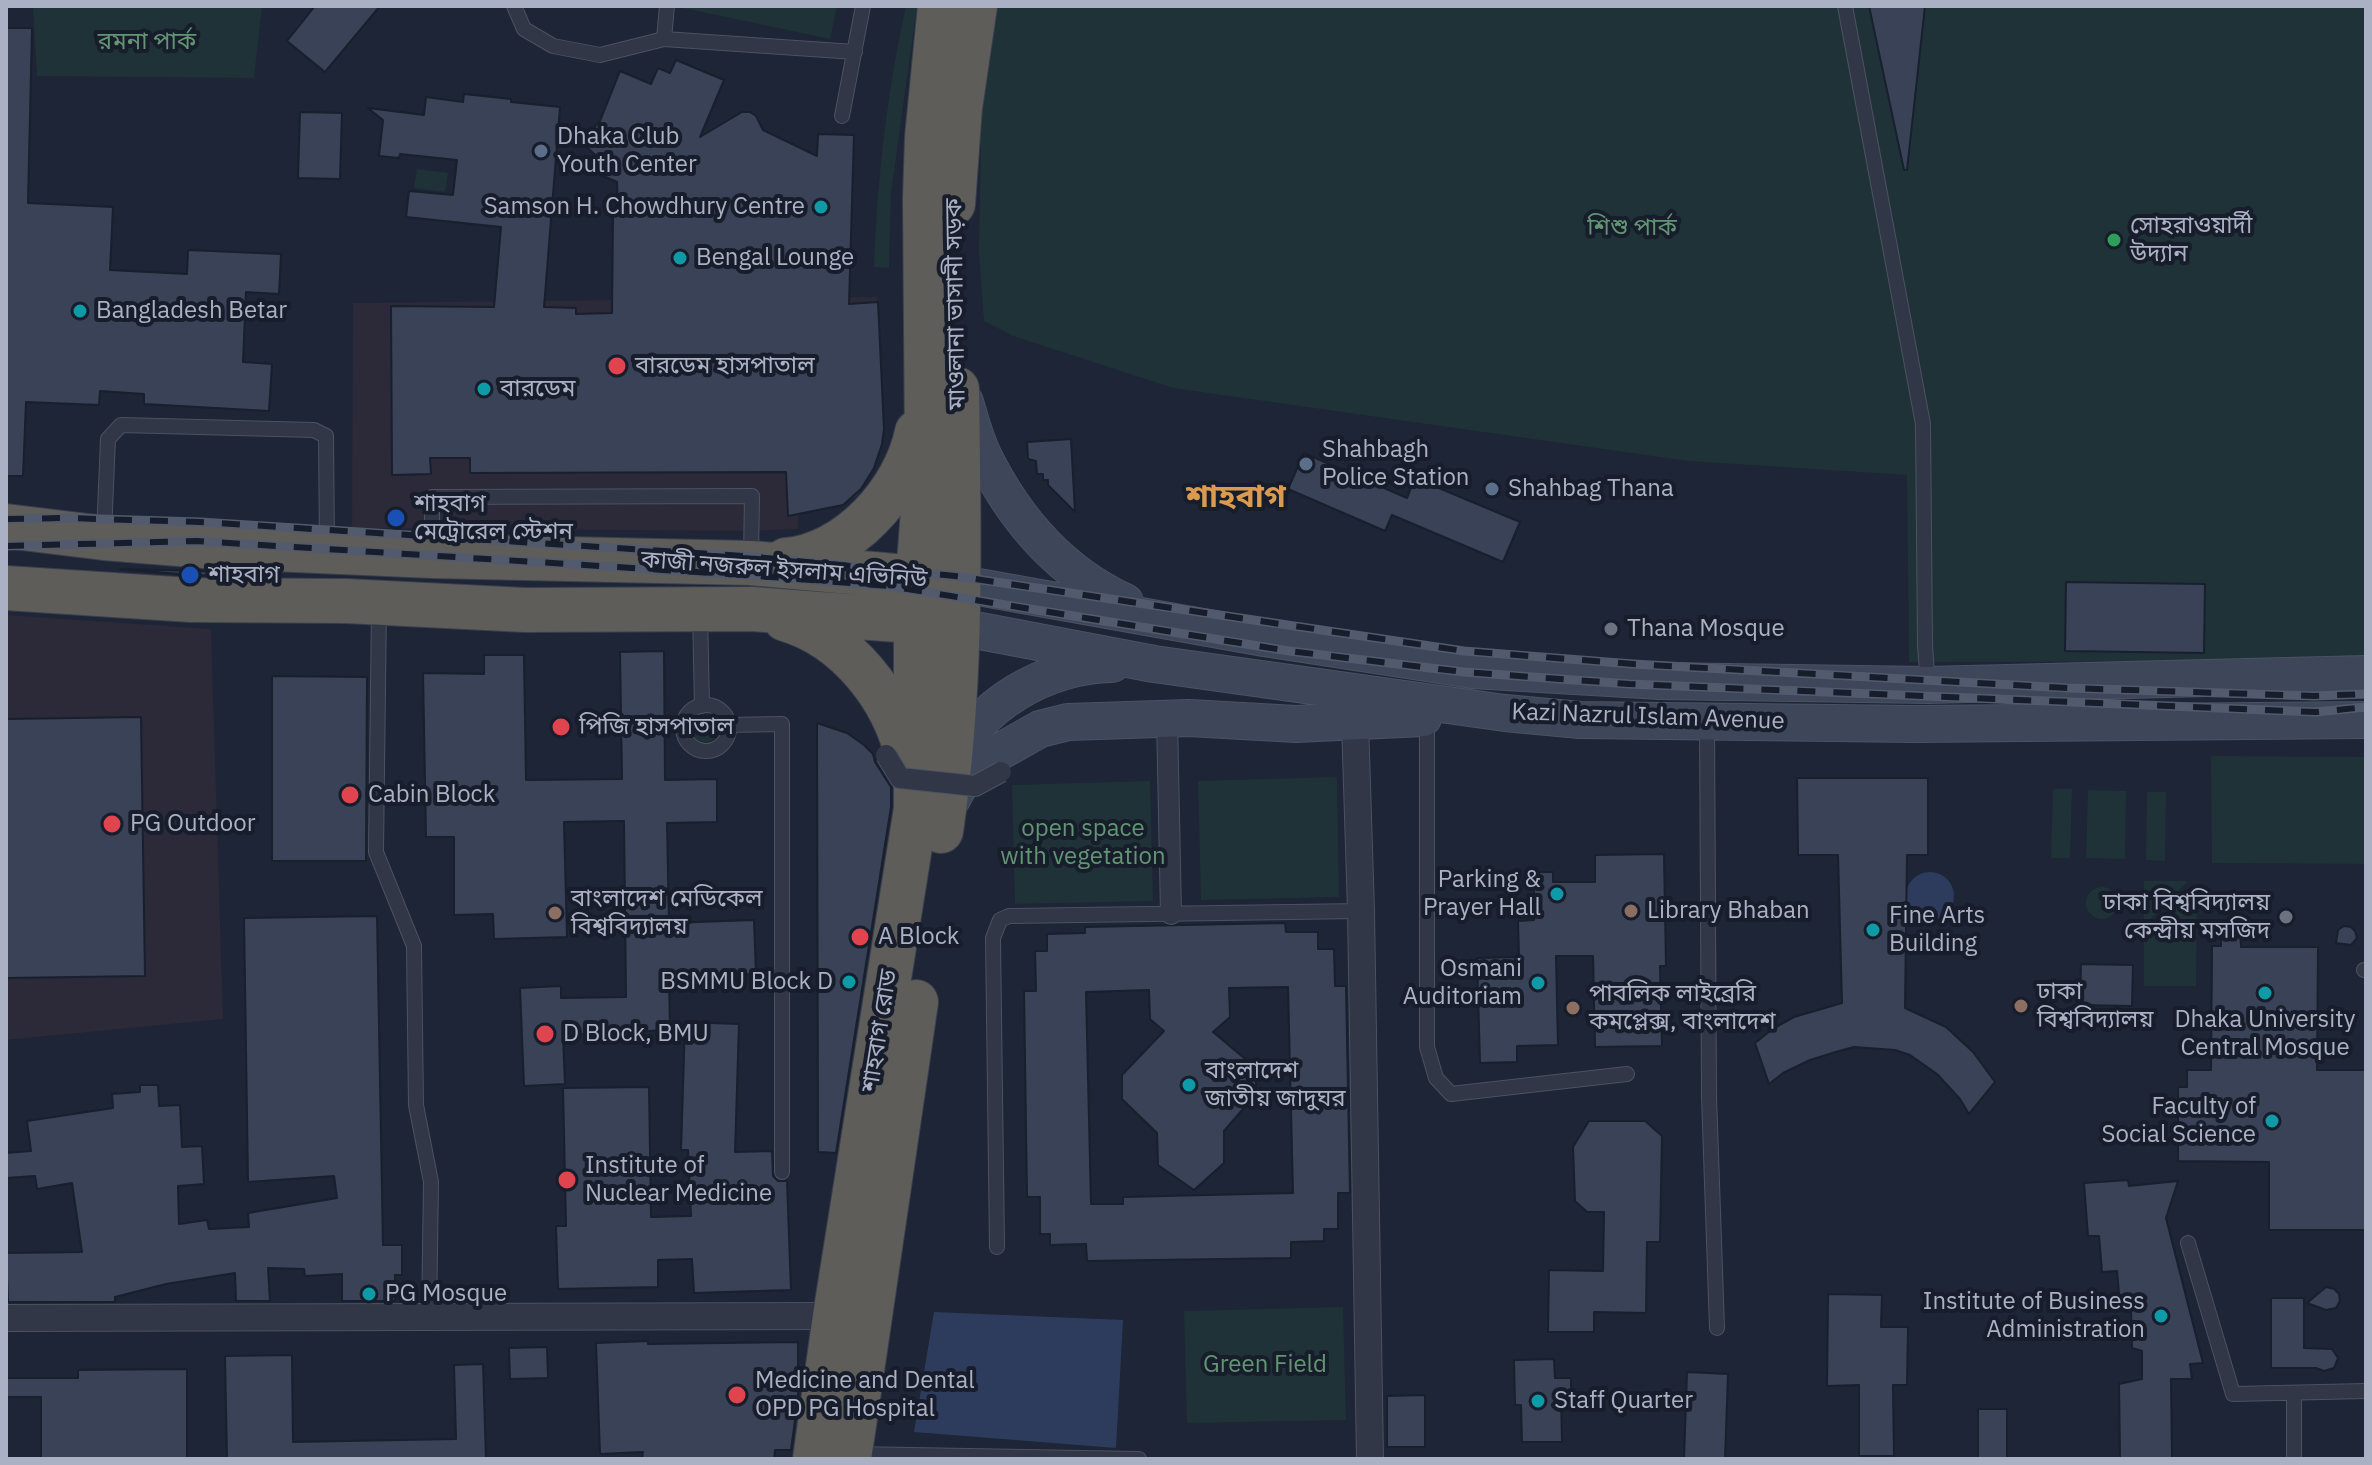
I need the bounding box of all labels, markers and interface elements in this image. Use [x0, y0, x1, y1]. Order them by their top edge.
park label: রমনা পার্ক [98, 28, 196, 56]
place label: Dhaka Club Youth Center [557, 123, 697, 179]
marker: Dhaka Club Youth Center [532, 142, 550, 160]
place label: Samson H. Chowdhury Centre [484, 193, 805, 221]
marker: Samson H. Chowdhury Centre [812, 198, 830, 216]
street label: মাওলানা ভাসানী সড়ক [940, 198, 972, 410]
place label: সোহরাওয়ার্দী উদ্যান [2130, 212, 2252, 268]
park label: শিশু পার্ক [1587, 214, 1677, 242]
marker: সোহরাওয়ার্দী উদ্যান [2105, 231, 2123, 249]
place label: Bengal Lounge [696, 244, 854, 272]
marker: Bengal Lounge [671, 249, 689, 267]
place label: Bangladesh Betar [96, 297, 287, 325]
marker: Bangladesh Betar [71, 302, 89, 320]
place label: বারডেম হাসপাতাল [635, 352, 815, 380]
marker: বারডেম হাসপাতাল [606, 355, 628, 377]
place label: বারডেম [500, 375, 575, 403]
marker: বারডেম [475, 380, 493, 398]
place label: Shahbagh Police Station [1322, 436, 1469, 492]
marker: Shahbagh Police Station [1297, 455, 1315, 473]
place label: Shahbag Thana [1508, 475, 1674, 503]
district label: শাহবাগ [1186, 479, 1286, 517]
marker: Shahbag Thana [1483, 480, 1501, 498]
place label: শাহবাগ মেট্রোরেল স্টেশন [414, 490, 573, 546]
marker: শাহবাগ মেট্রোরেল স্টেশন [385, 507, 407, 529]
street label: কাজী নজরুল ইসলাম এভিনিউ [640, 546, 928, 594]
place label: শাহবাগ [208, 561, 280, 589]
marker: শাহবাগ [179, 564, 201, 586]
place label: Thana Mosque [1627, 615, 1785, 643]
marker: Thana Mosque [1602, 620, 1620, 638]
street label: Kazi Nazrul Islam Avenue [1511, 698, 1785, 736]
place label: পিজি হাসপাতাল [579, 713, 734, 741]
marker: পিজি হাসপাতাল [550, 716, 572, 738]
place label: Cabin Block [368, 781, 495, 809]
marker: Cabin Block [339, 784, 361, 806]
place label: PG Outdoor [130, 810, 255, 838]
marker: PG Outdoor [101, 813, 123, 835]
park label: open space with vegetation [1000, 815, 1166, 871]
place label: Parking & Prayer Hall [1423, 866, 1541, 922]
place label: বাংলাদেশ মেডিকেল বিশ্ববিদ্যালয় [571, 885, 762, 941]
marker: Parking & Prayer Hall [1548, 885, 1566, 903]
place label: ঢাকা বিশ্ববিদ্যালয় কেন্দ্রীয় মসজিদ [2103, 889, 2270, 945]
place label: Library Bhaban [1647, 897, 1810, 925]
marker: Library Bhaban [1622, 902, 1640, 920]
place label: Fine Arts Building [1889, 902, 1985, 958]
marker: বাংলাদেশ মেডিকেল বিশ্ববিদ্যালয় [546, 904, 564, 922]
marker: ঢাকা বিশ্ববিদ্যালয় কেন্দ্রীয় মসজিদ [2277, 908, 2295, 926]
marker: Fine Arts Building [1864, 921, 1882, 939]
place label: A Block [878, 923, 959, 951]
marker: A Block [849, 926, 871, 948]
place label: Osmani Auditoriam [1403, 955, 1522, 1011]
place label: BSMMU Block D [660, 968, 833, 996]
street label: শাহবাগ রোড [856, 968, 904, 1094]
marker: BSMMU Block D [840, 973, 858, 991]
marker: Osmani Auditoriam [1529, 974, 1547, 992]
place label: ঢাকা বিশ্ববিদ্যালয় [2037, 978, 2153, 1034]
place label: পাবলিক লাইব্রেরি কমপ্লেক্স, বাংলাদেশ [1589, 980, 1776, 1036]
marker: Dhaka University Central Mosque [2256, 984, 2274, 1002]
marker: ঢাকা বিশ্ববিদ্যালয় [2012, 997, 2030, 1015]
marker: পাবলিক লাইব্রেরি কমপ্লেক্স, বাংলাদেশ [1564, 999, 1582, 1017]
place label: Dhaka University Central Mosque [2174, 1006, 2356, 1062]
place label: D Block, BMU [563, 1020, 709, 1048]
marker: D Block, BMU [534, 1023, 556, 1045]
place label: বাংলাদেশ জাতীয় জাদুঘর [1205, 1057, 1346, 1113]
marker: বাংলাদেশ জাতীয় জাদুঘর [1180, 1076, 1198, 1094]
place label: Faculty of Social Science [2102, 1093, 2256, 1149]
marker: Faculty of Social Science [2263, 1112, 2281, 1130]
place label: Institute of Nuclear Medicine [585, 1152, 772, 1208]
marker: Institute of Nuclear Medicine [556, 1169, 578, 1191]
place label: PG Mosque [385, 1280, 507, 1308]
marker: PG Mosque [360, 1285, 378, 1303]
place label: Institute of Business Administration [1923, 1288, 2145, 1344]
marker: Institute of Business Administration [2152, 1307, 2170, 1325]
park label: Green Field [1203, 1351, 1327, 1379]
place label: Medicine and Dental OPD PG Hospital [755, 1367, 975, 1423]
marker: Medicine and Dental OPD PG Hospital [726, 1384, 748, 1406]
place label: Staff Quarter [1554, 1387, 1693, 1415]
marker: Staff Quarter [1529, 1392, 1547, 1410]

